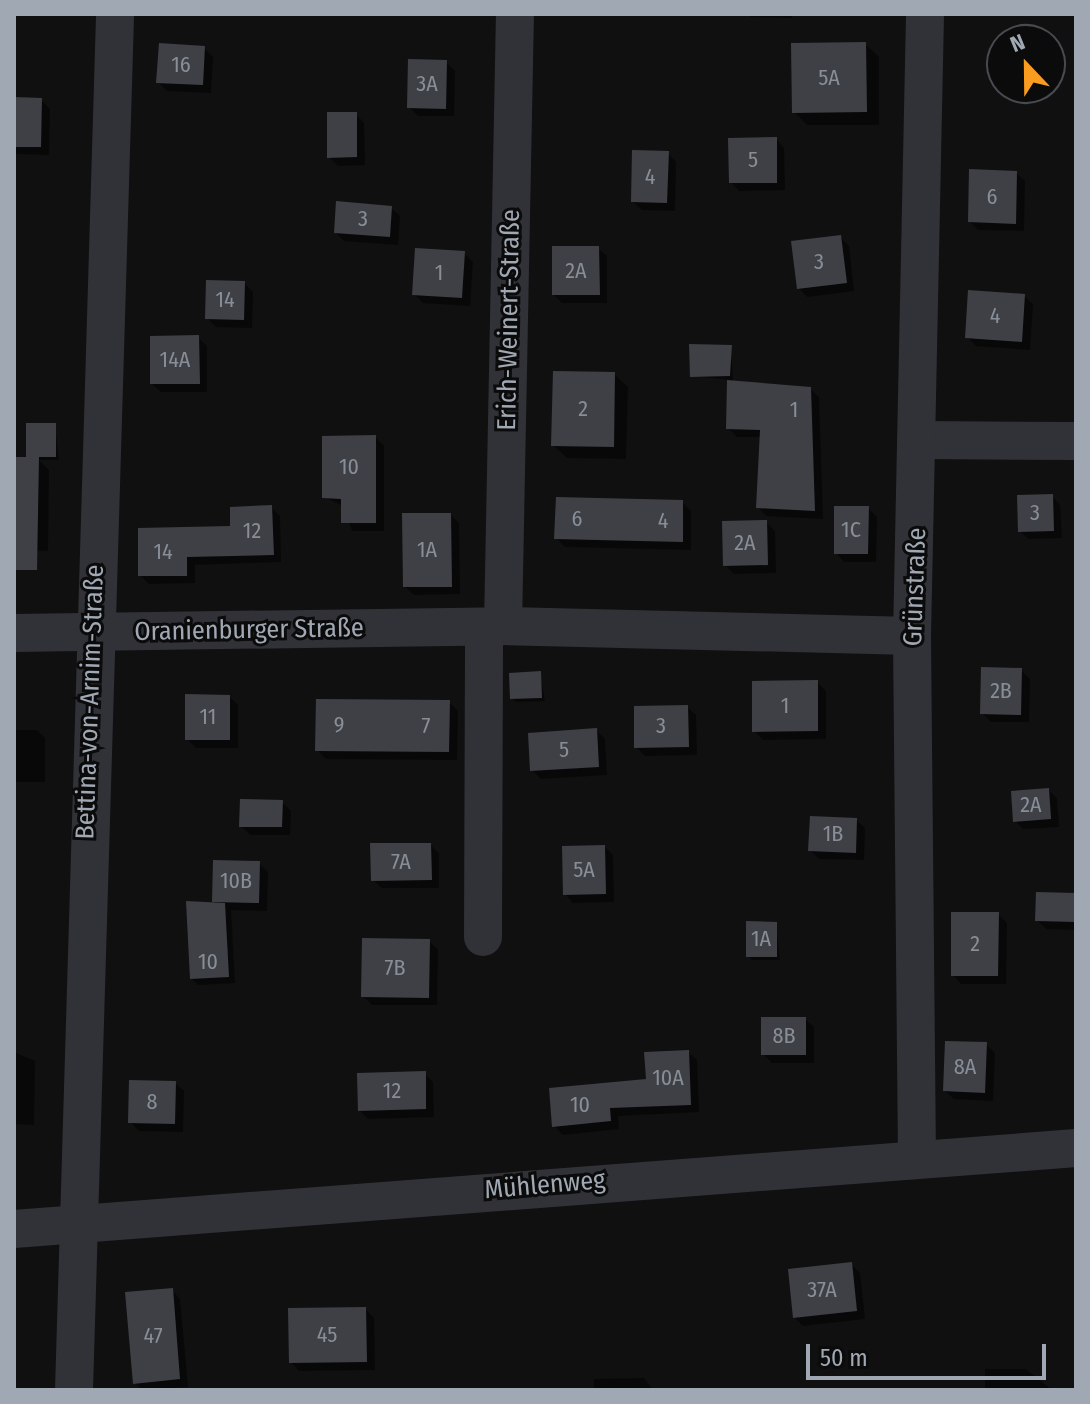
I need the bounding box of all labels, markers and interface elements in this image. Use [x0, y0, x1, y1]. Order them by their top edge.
north arrow [986, 24, 1066, 104]
text: N [1006, 28, 1029, 58]
house number: 16 [171, 52, 191, 78]
house number: 5A [818, 65, 840, 91]
house number: 3A [416, 71, 438, 97]
house number: 5 [748, 147, 758, 173]
house number: 4 [645, 164, 655, 190]
house number: 6 [987, 184, 997, 210]
house number: 3 [358, 206, 368, 232]
street label: Erich-Weinert-Straße [491, 209, 527, 431]
house number: 3 [814, 249, 824, 275]
house number: 2A [565, 258, 587, 284]
house number: 1 [435, 260, 443, 286]
house number: 14 [215, 287, 235, 313]
house number: 4 [990, 303, 1000, 329]
house number: 14A [160, 347, 190, 373]
house number: 2 [578, 396, 588, 422]
house number: 1 [790, 397, 798, 423]
house number: 10 [339, 454, 359, 480]
house number: 3 [1030, 500, 1040, 526]
house number: 6 [572, 506, 582, 532]
house number: 4 [658, 508, 668, 534]
house number: 1C [841, 517, 861, 543]
house number: 12 [243, 518, 261, 544]
street label: Grünstraße [897, 527, 933, 647]
house number: 2A [734, 530, 756, 556]
house number: 1A [417, 537, 437, 563]
house number: 14 [153, 539, 173, 565]
street label: Bettina-von-Arnim-Straße [70, 564, 110, 840]
street label: Oranienburger Straße [134, 612, 364, 648]
house number: 2B [990, 678, 1012, 704]
house number: 1 [781, 693, 789, 719]
house number: 11 [200, 704, 216, 730]
house number: 9 [334, 712, 344, 738]
house number: 7 [422, 713, 430, 739]
house number: 3 [656, 713, 666, 739]
house number: 5 [559, 737, 569, 763]
house number: 2A [1020, 792, 1042, 818]
house number: 1B [823, 821, 843, 847]
house number: 7A [391, 849, 411, 875]
house number: 5A [573, 857, 595, 883]
house number: 10B [220, 868, 252, 894]
house number: 1A [751, 926, 771, 952]
house number: 2 [970, 931, 980, 957]
house number: 10 [198, 949, 218, 975]
house number: 7B [385, 955, 405, 981]
house number: 8B [772, 1023, 796, 1049]
house number: 8A [954, 1054, 976, 1080]
house number: 10A [652, 1065, 684, 1091]
house number: 12 [383, 1078, 401, 1104]
house number: 8 [147, 1089, 157, 1115]
house number: 10 [570, 1092, 590, 1118]
street label: Mühlenweg [483, 1164, 607, 1206]
house number: 37A [807, 1277, 837, 1303]
house number: 45 [317, 1322, 337, 1348]
house number: 47 [143, 1323, 163, 1349]
scale bar [810, 1328, 1050, 1378]
text: 50 m [820, 1344, 868, 1372]

